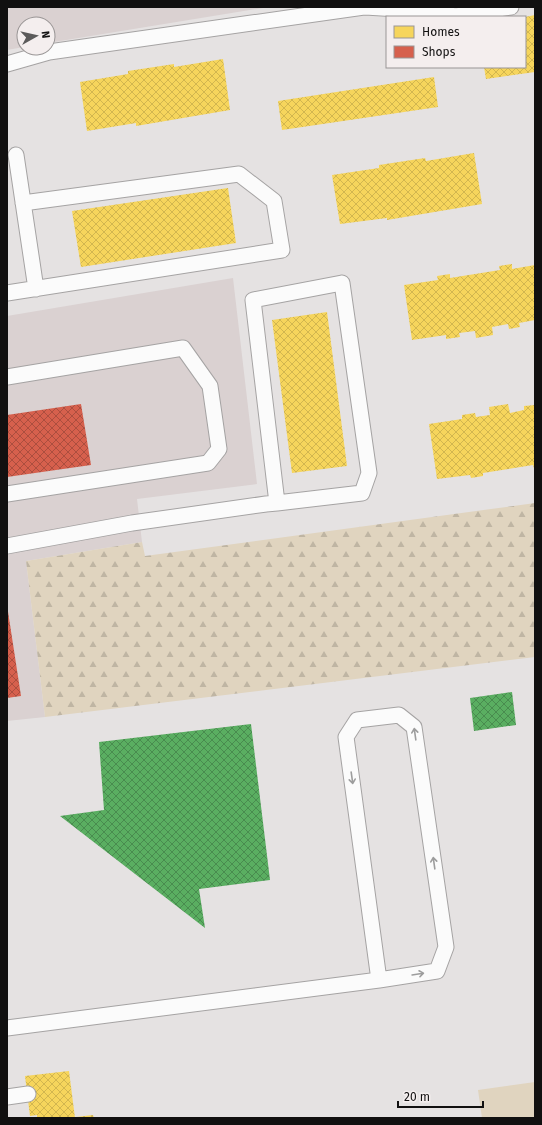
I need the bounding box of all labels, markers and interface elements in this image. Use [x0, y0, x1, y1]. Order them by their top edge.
north arrow [16, 16, 56, 56]
legend [386, 16, 526, 68]
text: Homes [422, 25, 460, 39]
text: N [38, 30, 52, 39]
text: Shops [422, 45, 456, 59]
one-way arrow [411, 728, 419, 741]
one-way arrow [348, 771, 356, 784]
one-way arrow [430, 857, 438, 870]
one-way arrow [411, 970, 424, 978]
scale bar [398, 1083, 483, 1109]
text: 20 m [404, 1090, 430, 1104]

